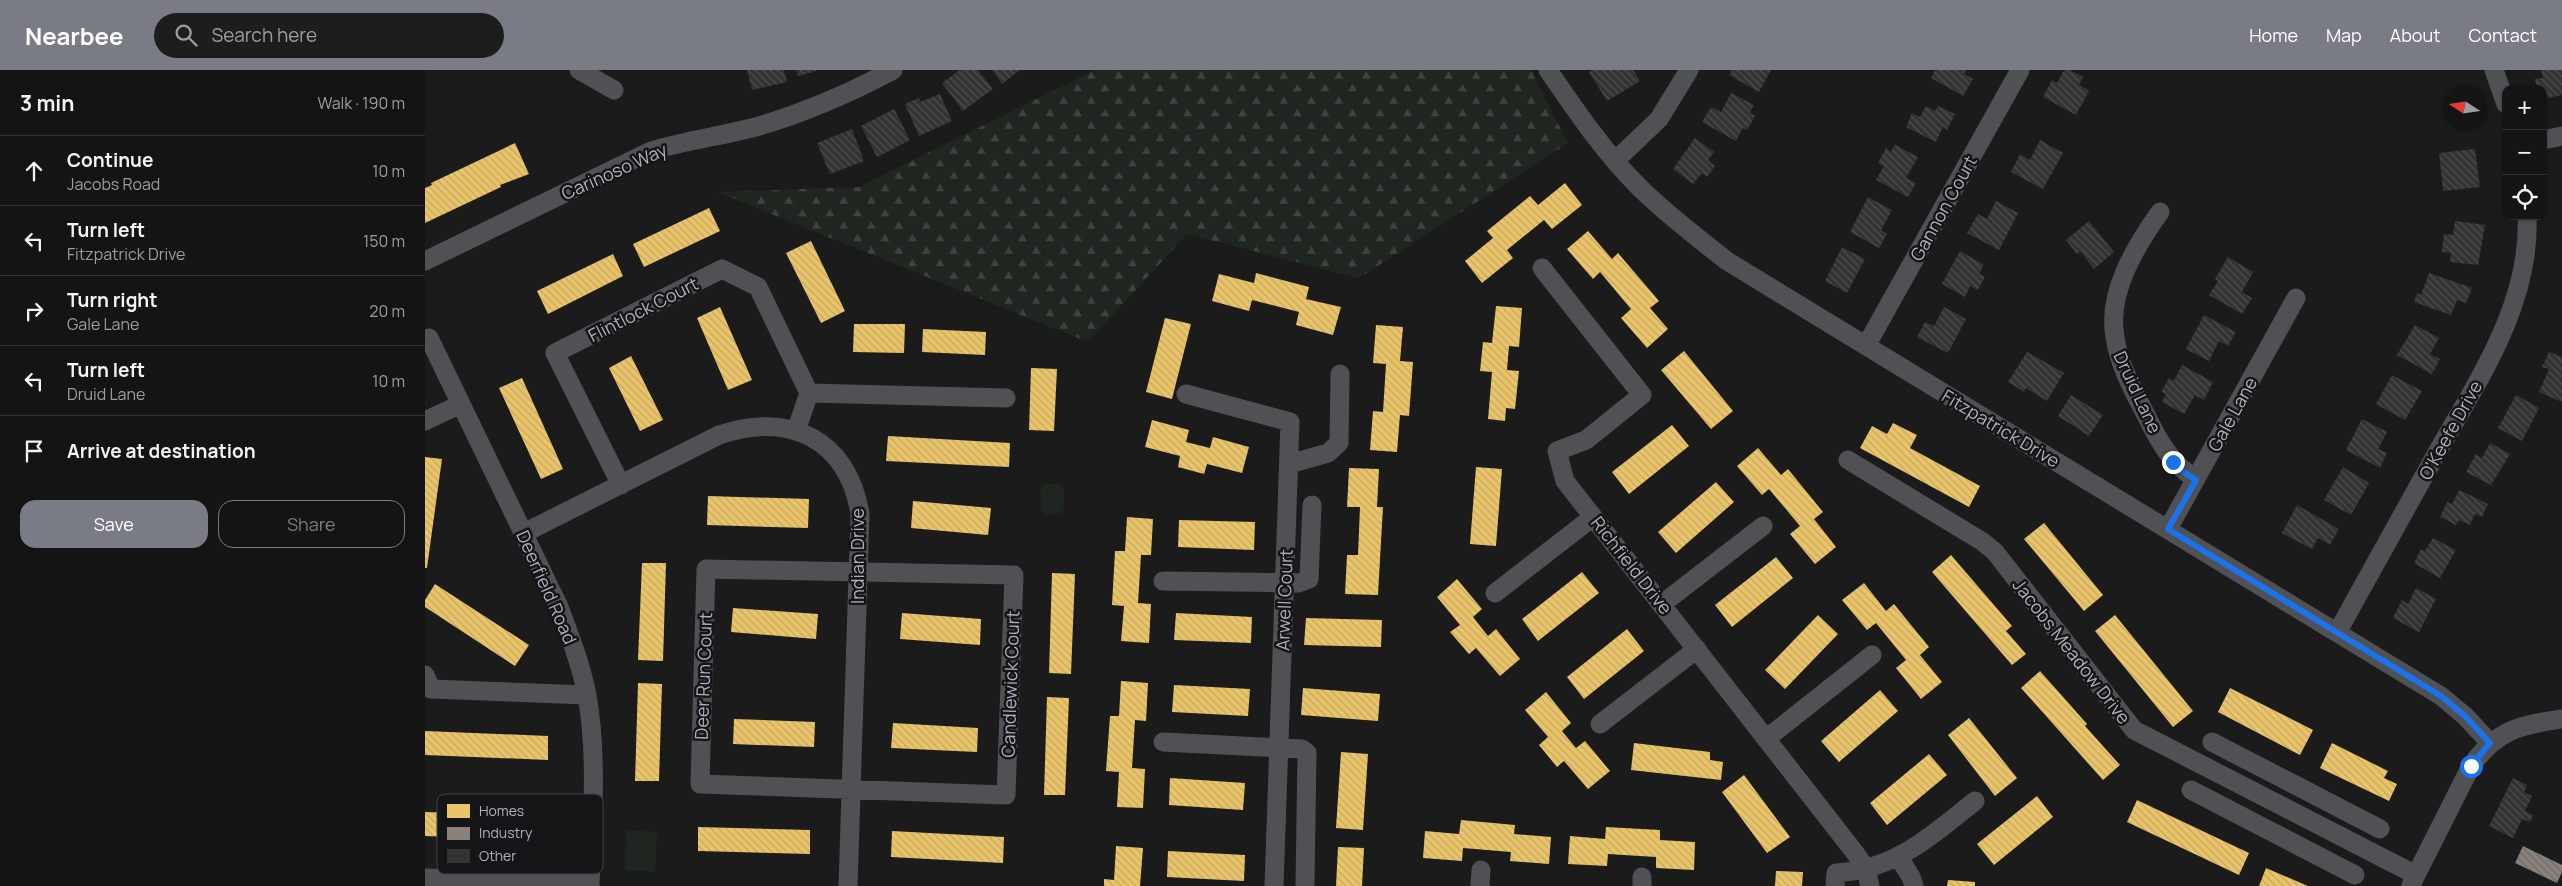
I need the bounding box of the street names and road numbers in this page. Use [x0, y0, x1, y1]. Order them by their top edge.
street label: Carinoso Way [557, 137, 671, 205]
street label: Gannon Court [1904, 151, 1982, 265]
street label: Flintlock Court [584, 271, 702, 347]
street label: Druid Lane [2109, 347, 2167, 437]
street label: Gale Lane [2202, 373, 2262, 455]
street label: O'Keefe Drive [2413, 376, 2487, 484]
street label: Fitzpatrick Drive [1938, 383, 2064, 473]
street label: Indian Drive [845, 508, 869, 604]
street label: Richfield Drive [1586, 511, 1678, 619]
street label: Deerfield Road [511, 526, 583, 648]
street label: Arwell Court [1270, 549, 1298, 651]
street label: Jacobs Meadow Drive [2008, 573, 2136, 729]
street label: Candlewick Court [995, 610, 1025, 758]
street label: Deer Run Court [689, 612, 717, 740]

